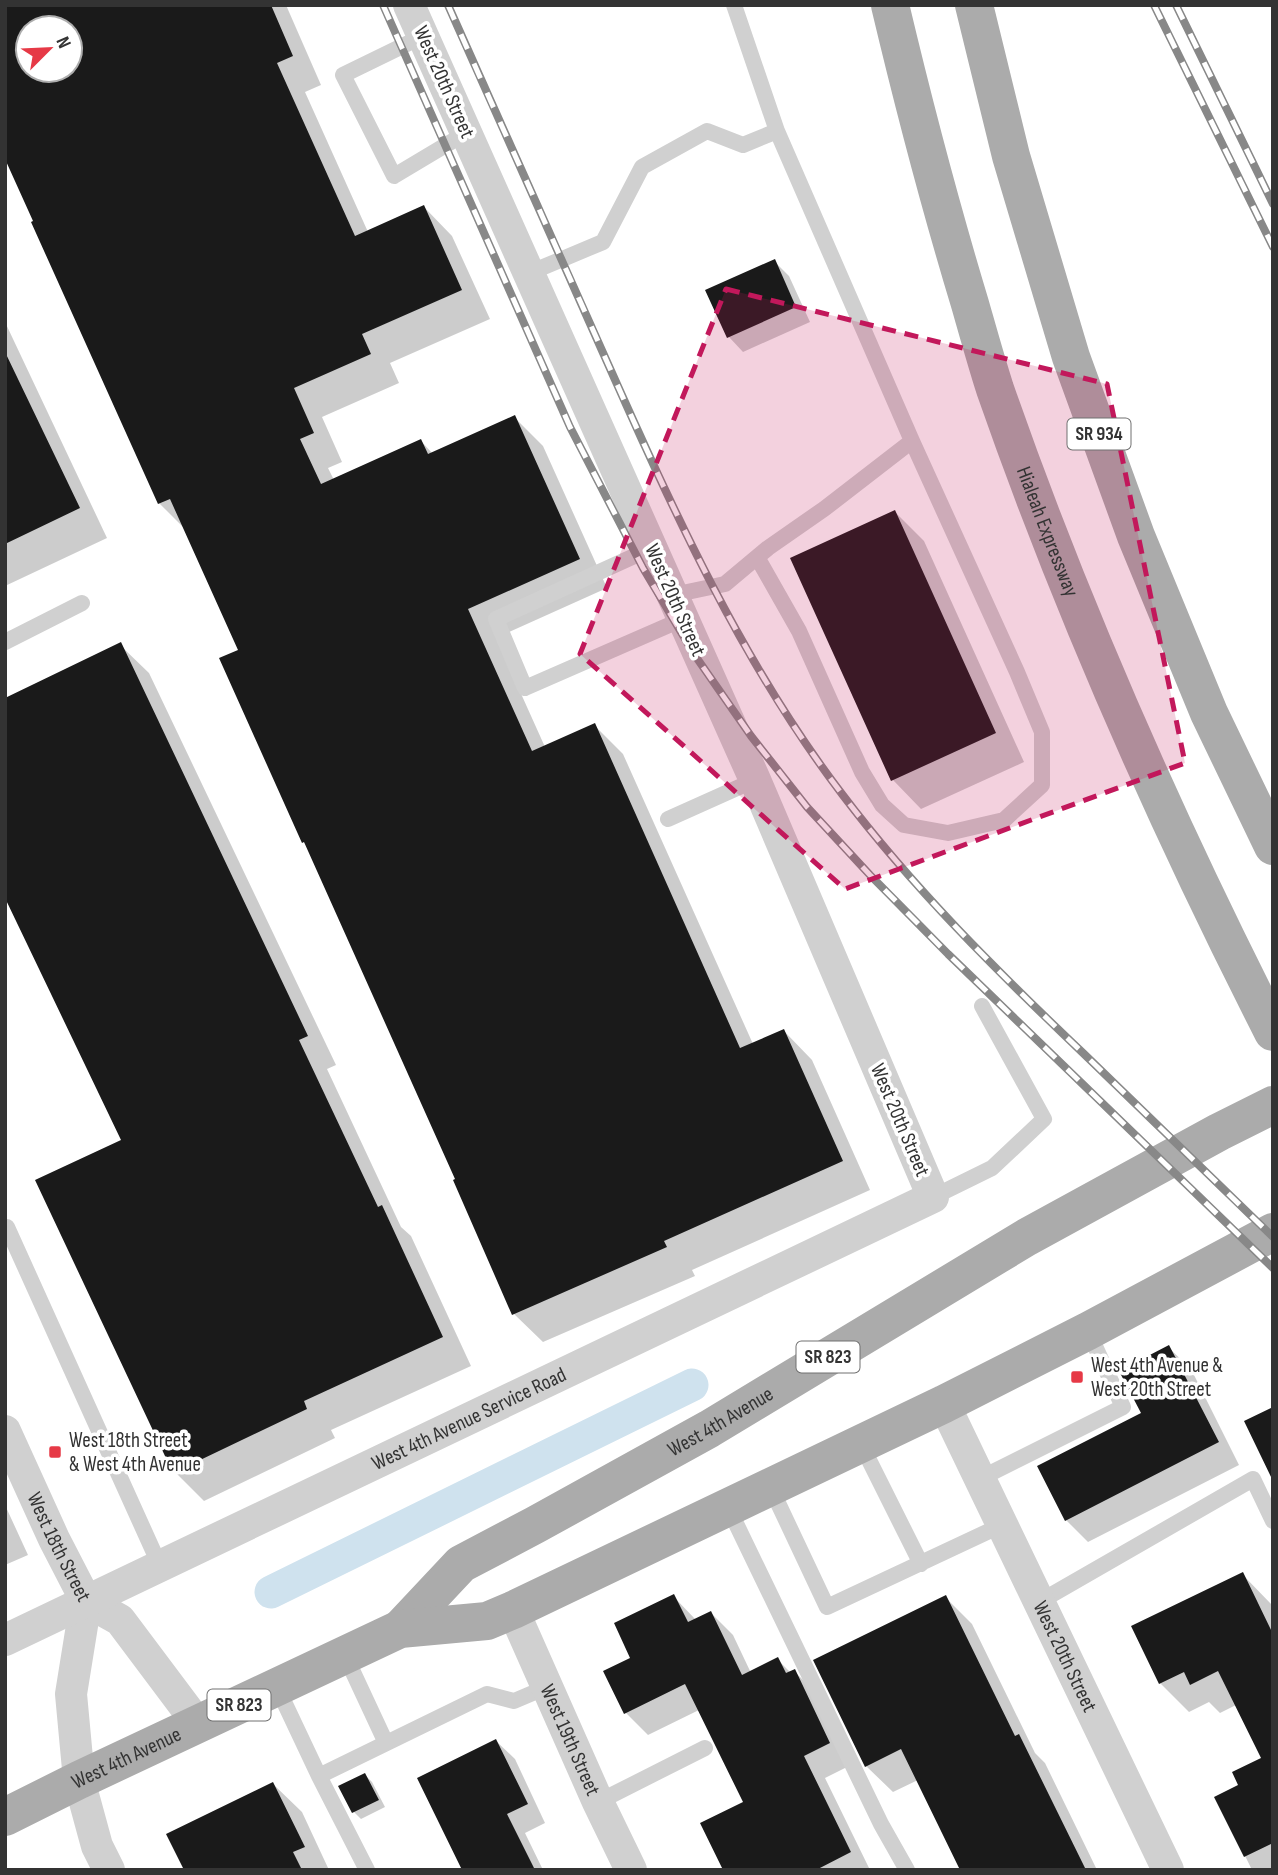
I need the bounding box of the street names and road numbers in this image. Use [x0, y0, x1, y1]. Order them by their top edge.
street label: West 20th Street [408, 22, 480, 142]
road number: SR 934 [1068, 418, 1130, 449]
street label: Hialeah Expressway [1011, 463, 1084, 600]
street label: West 20th Street [639, 540, 711, 660]
street label: West 20th Street [865, 1060, 935, 1180]
road number: SR 823 [796, 1342, 860, 1372]
street label: West 4th Avenue Service Road [368, 1362, 570, 1476]
street label: West 4th Avenue [663, 1381, 778, 1462]
street label: West 18th Street [22, 1488, 97, 1606]
street label: West 20th Street [1028, 1597, 1103, 1716]
street label: West 19th Street [535, 1680, 606, 1799]
road number: SR 823 [208, 1690, 270, 1721]
street label: West 4th Avenue [67, 1721, 185, 1794]

